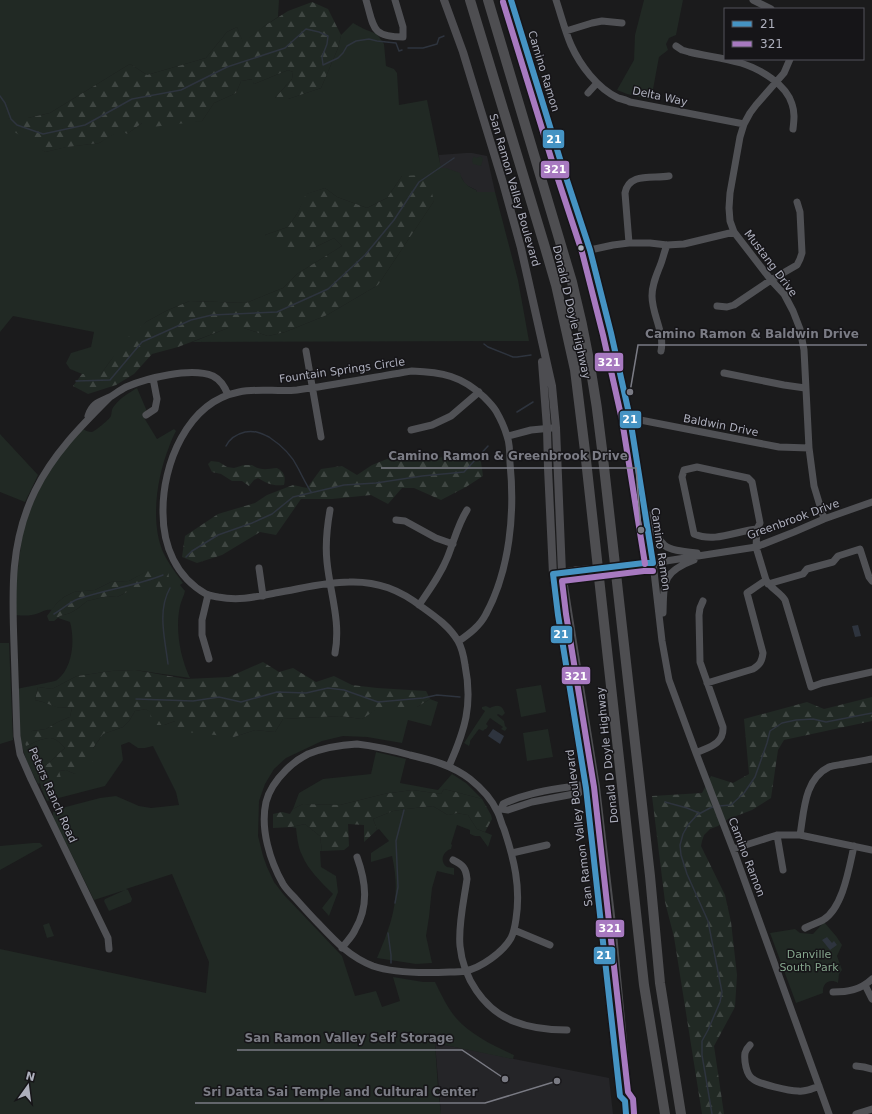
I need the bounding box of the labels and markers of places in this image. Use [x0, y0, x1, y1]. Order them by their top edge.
unlabelled marker [576, 243, 586, 253]
callout: Camino Ramon & Baldwin Drive [638, 321, 867, 345]
callout: Camino Ramon & Greenbrook Drive [381, 444, 636, 468]
callout: San Ramon Valley Self Storage [237, 1026, 462, 1050]
callout: Sri Datta Sai Temple and Cultural Center [195, 1079, 485, 1103]

